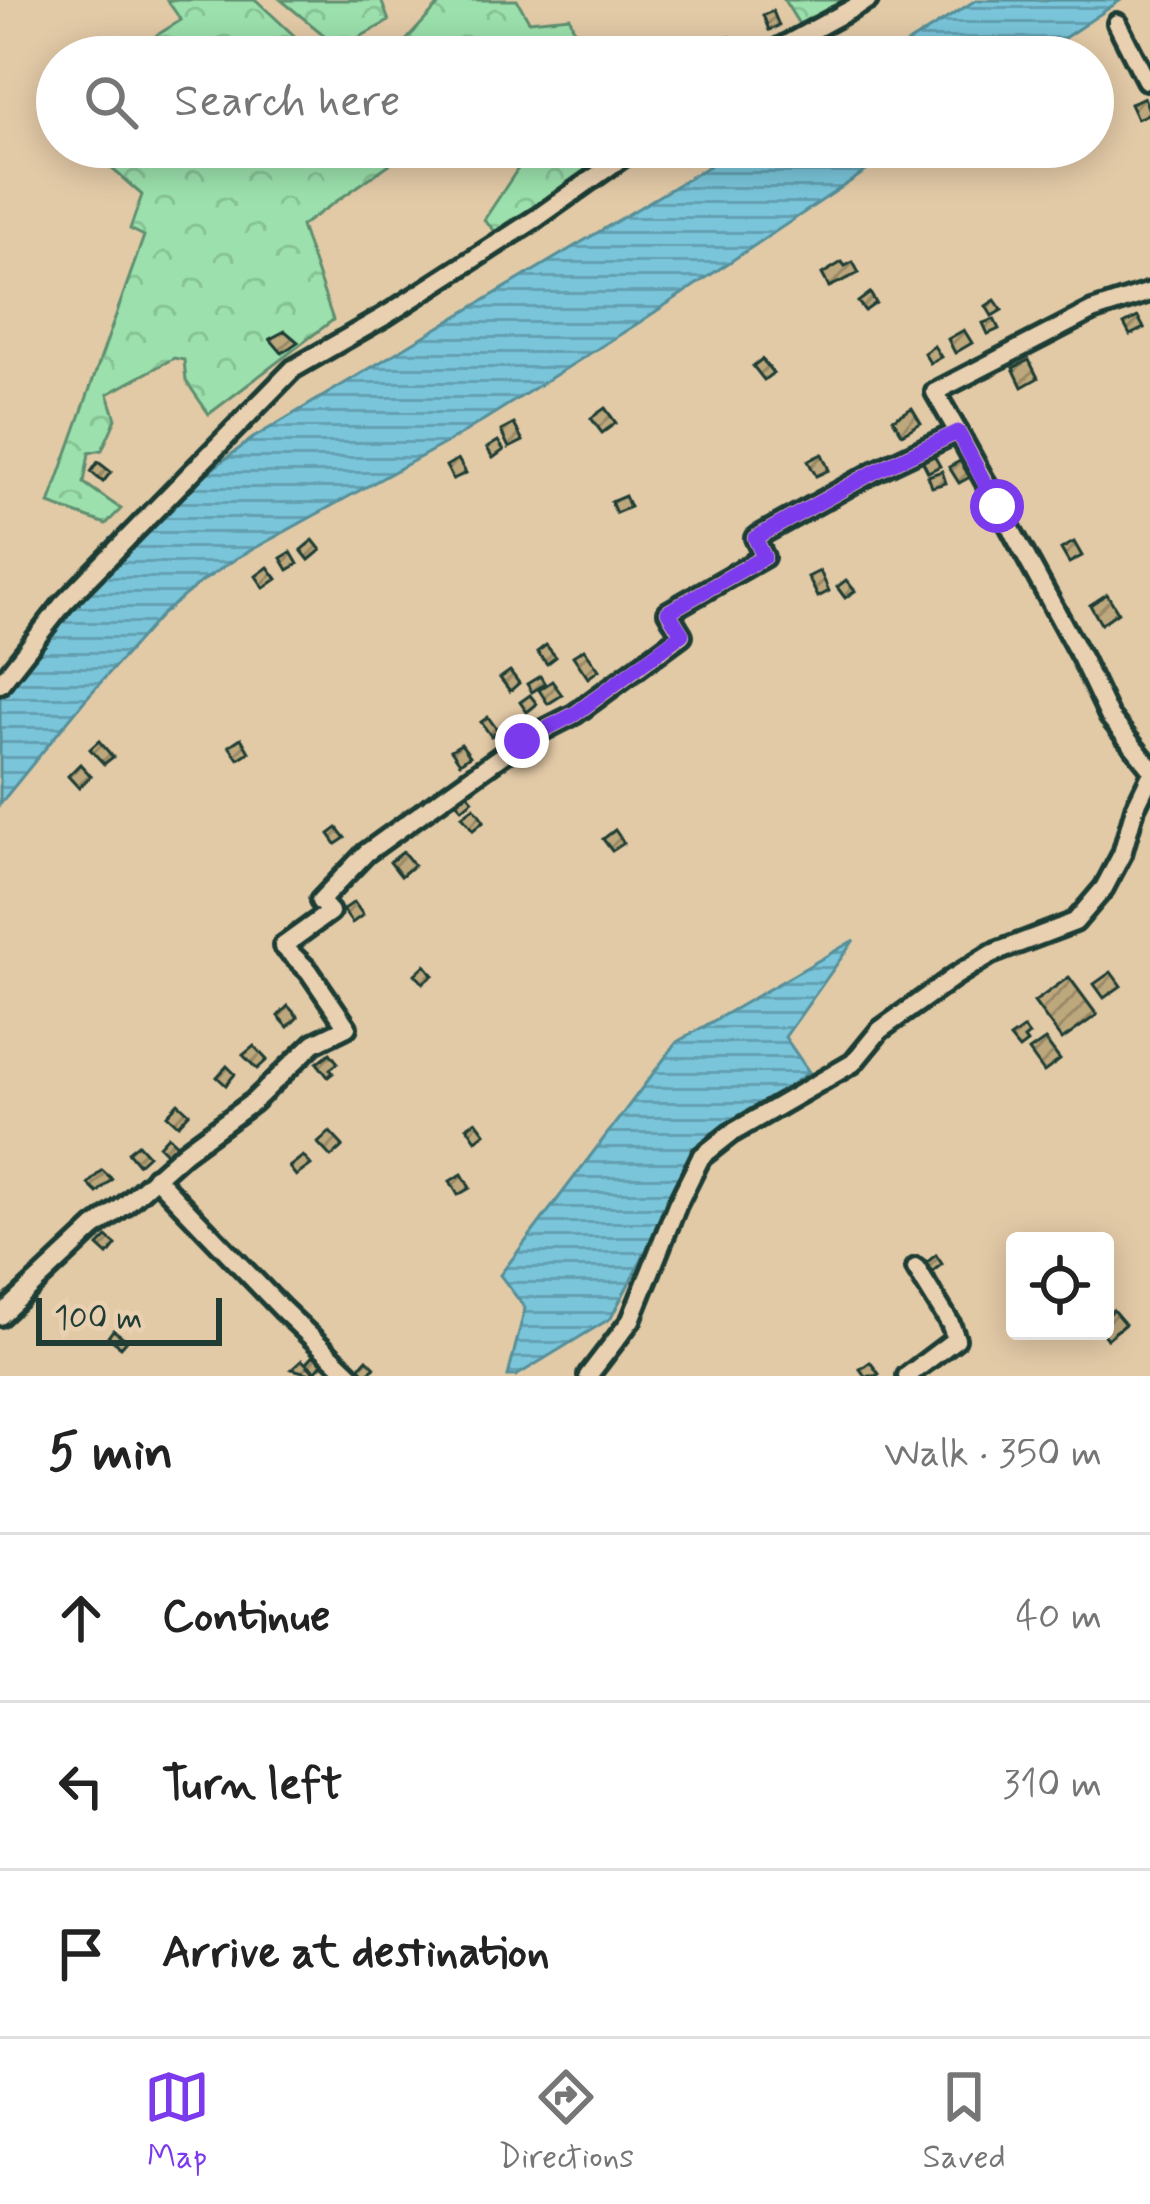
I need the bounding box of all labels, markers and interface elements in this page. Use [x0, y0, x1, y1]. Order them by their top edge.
search box [36, 36, 1114, 168]
icon: search [78, 69, 144, 135]
text: Search here [174, 73, 401, 132]
route start [970, 479, 1024, 533]
route end [495, 714, 549, 768]
map controls [1006, 1232, 1114, 1340]
button: locate [1006, 1232, 1114, 1340]
scale bar [36, 1292, 222, 1345]
text: 100 m [54, 1297, 143, 1341]
text: 5 min [48, 1421, 173, 1487]
text: Walk · 350 m [884, 1429, 1102, 1480]
icon: ahead [48, 1585, 114, 1651]
text: Continue [162, 1588, 330, 1647]
text: 40 m [1015, 1592, 1102, 1643]
icon: left [48, 1753, 114, 1819]
text: Turn left [162, 1756, 342, 1815]
text: 310 m [1003, 1760, 1102, 1811]
icon: arrive [48, 1921, 114, 1987]
text: Arrive at destination [162, 1924, 550, 1983]
tab: Map [144, 2064, 210, 2180]
tab: Directions [498, 2064, 634, 2180]
tab: Saved [922, 2064, 1006, 2180]

